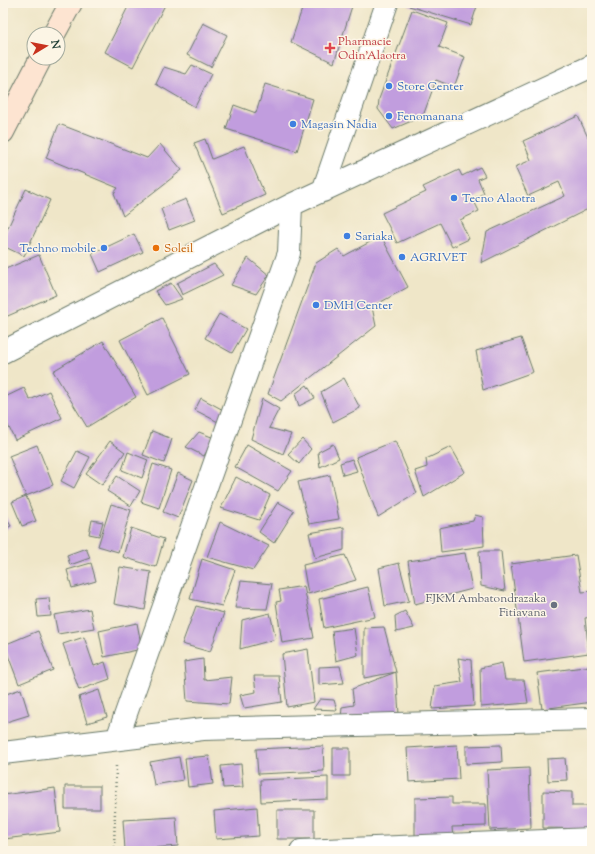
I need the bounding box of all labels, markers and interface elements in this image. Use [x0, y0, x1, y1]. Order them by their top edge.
north arrow [26, 26, 66, 66]
place label: Pharmacie Odin'Alaotra [338, 33, 407, 65]
text: N [46, 38, 64, 50]
marker: Pharmacie Odin'Alaotra [325, 43, 335, 53]
place label: Store Center [397, 78, 464, 96]
marker: Store Center [384, 81, 394, 91]
place label: Fenomanana [397, 108, 464, 126]
marker: Fenomanana [384, 111, 394, 121]
place label: Magasin Nadia [301, 116, 378, 134]
marker: Magasin Nadia [288, 119, 298, 129]
place label: Tecno Alaotra [462, 190, 536, 208]
marker: Tecno Alaotra [449, 193, 459, 203]
place label: Sariaka [355, 228, 393, 246]
marker: Sariaka [342, 231, 352, 241]
place label: Techno mobile [19, 240, 96, 258]
place label: Soleil [164, 240, 194, 258]
marker: Techno mobile [99, 243, 109, 253]
marker: Soleil [151, 243, 161, 253]
place label: AGRIVET [410, 249, 467, 267]
marker: AGRIVET [397, 252, 407, 262]
place label: DMH Center [324, 297, 393, 315]
marker: DMH Center [311, 300, 321, 310]
place label: FJKM Ambatondrazaka Fitiavana [426, 590, 546, 622]
marker: FJKM Ambatondrazaka Fitiavana [549, 600, 559, 610]

